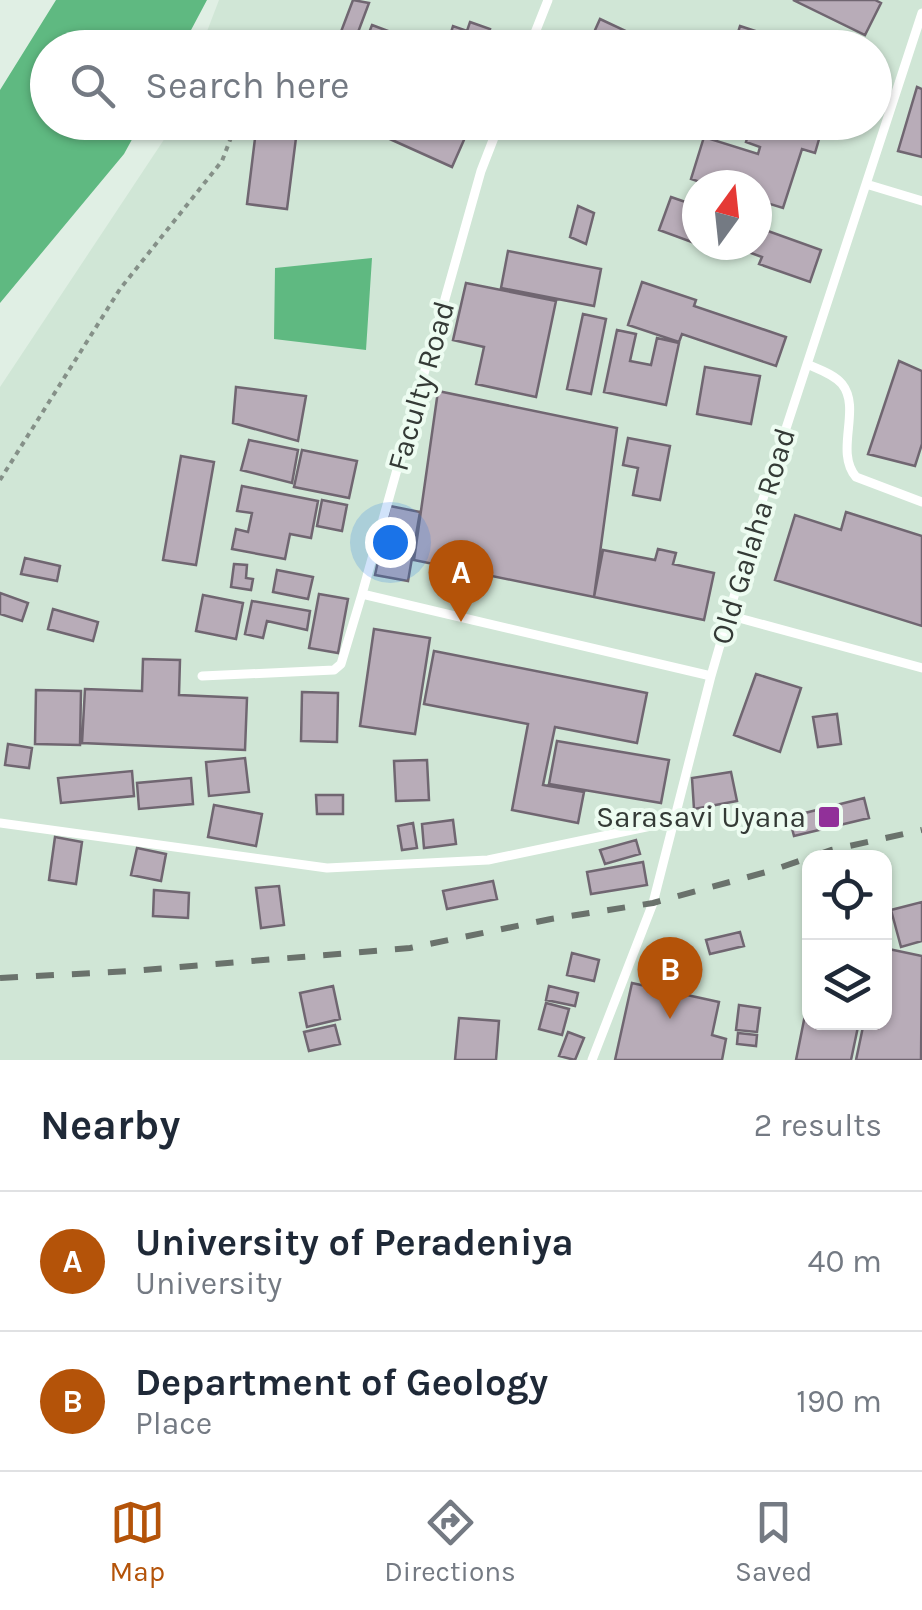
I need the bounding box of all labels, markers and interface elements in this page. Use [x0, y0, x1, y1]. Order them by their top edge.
search box [30, 30, 892, 140]
icon: search [65, 58, 120, 113]
text: Search here [145, 63, 349, 108]
north arrow [682, 170, 772, 260]
street label: Faculty Road [380, 297, 462, 475]
street label: Old Galaha Road [703, 424, 803, 648]
your location [365, 517, 416, 568]
pin: A [428, 540, 494, 622]
place label: Sarasavi Uyana [596, 799, 806, 835]
marker: Sarasavi Uyana [816, 804, 842, 830]
map controls [802, 850, 892, 1030]
button: locate [802, 850, 892, 940]
pin: B [638, 936, 702, 1019]
button: layers [802, 940, 892, 1030]
text: Nearby [40, 1100, 180, 1150]
text: 2 results [754, 1107, 882, 1144]
text: University of Peradeniya [135, 1220, 574, 1265]
text: A [62, 1243, 83, 1280]
text: 40 m [808, 1243, 882, 1280]
text: University [135, 1265, 282, 1302]
text: Department of Geology [135, 1360, 548, 1405]
text: B [62, 1383, 83, 1420]
text: 190 m [796, 1383, 882, 1420]
text: Place [135, 1405, 212, 1442]
tab: Map [110, 1495, 165, 1588]
tab: Directions [384, 1495, 516, 1588]
tab: Saved [735, 1495, 812, 1588]

